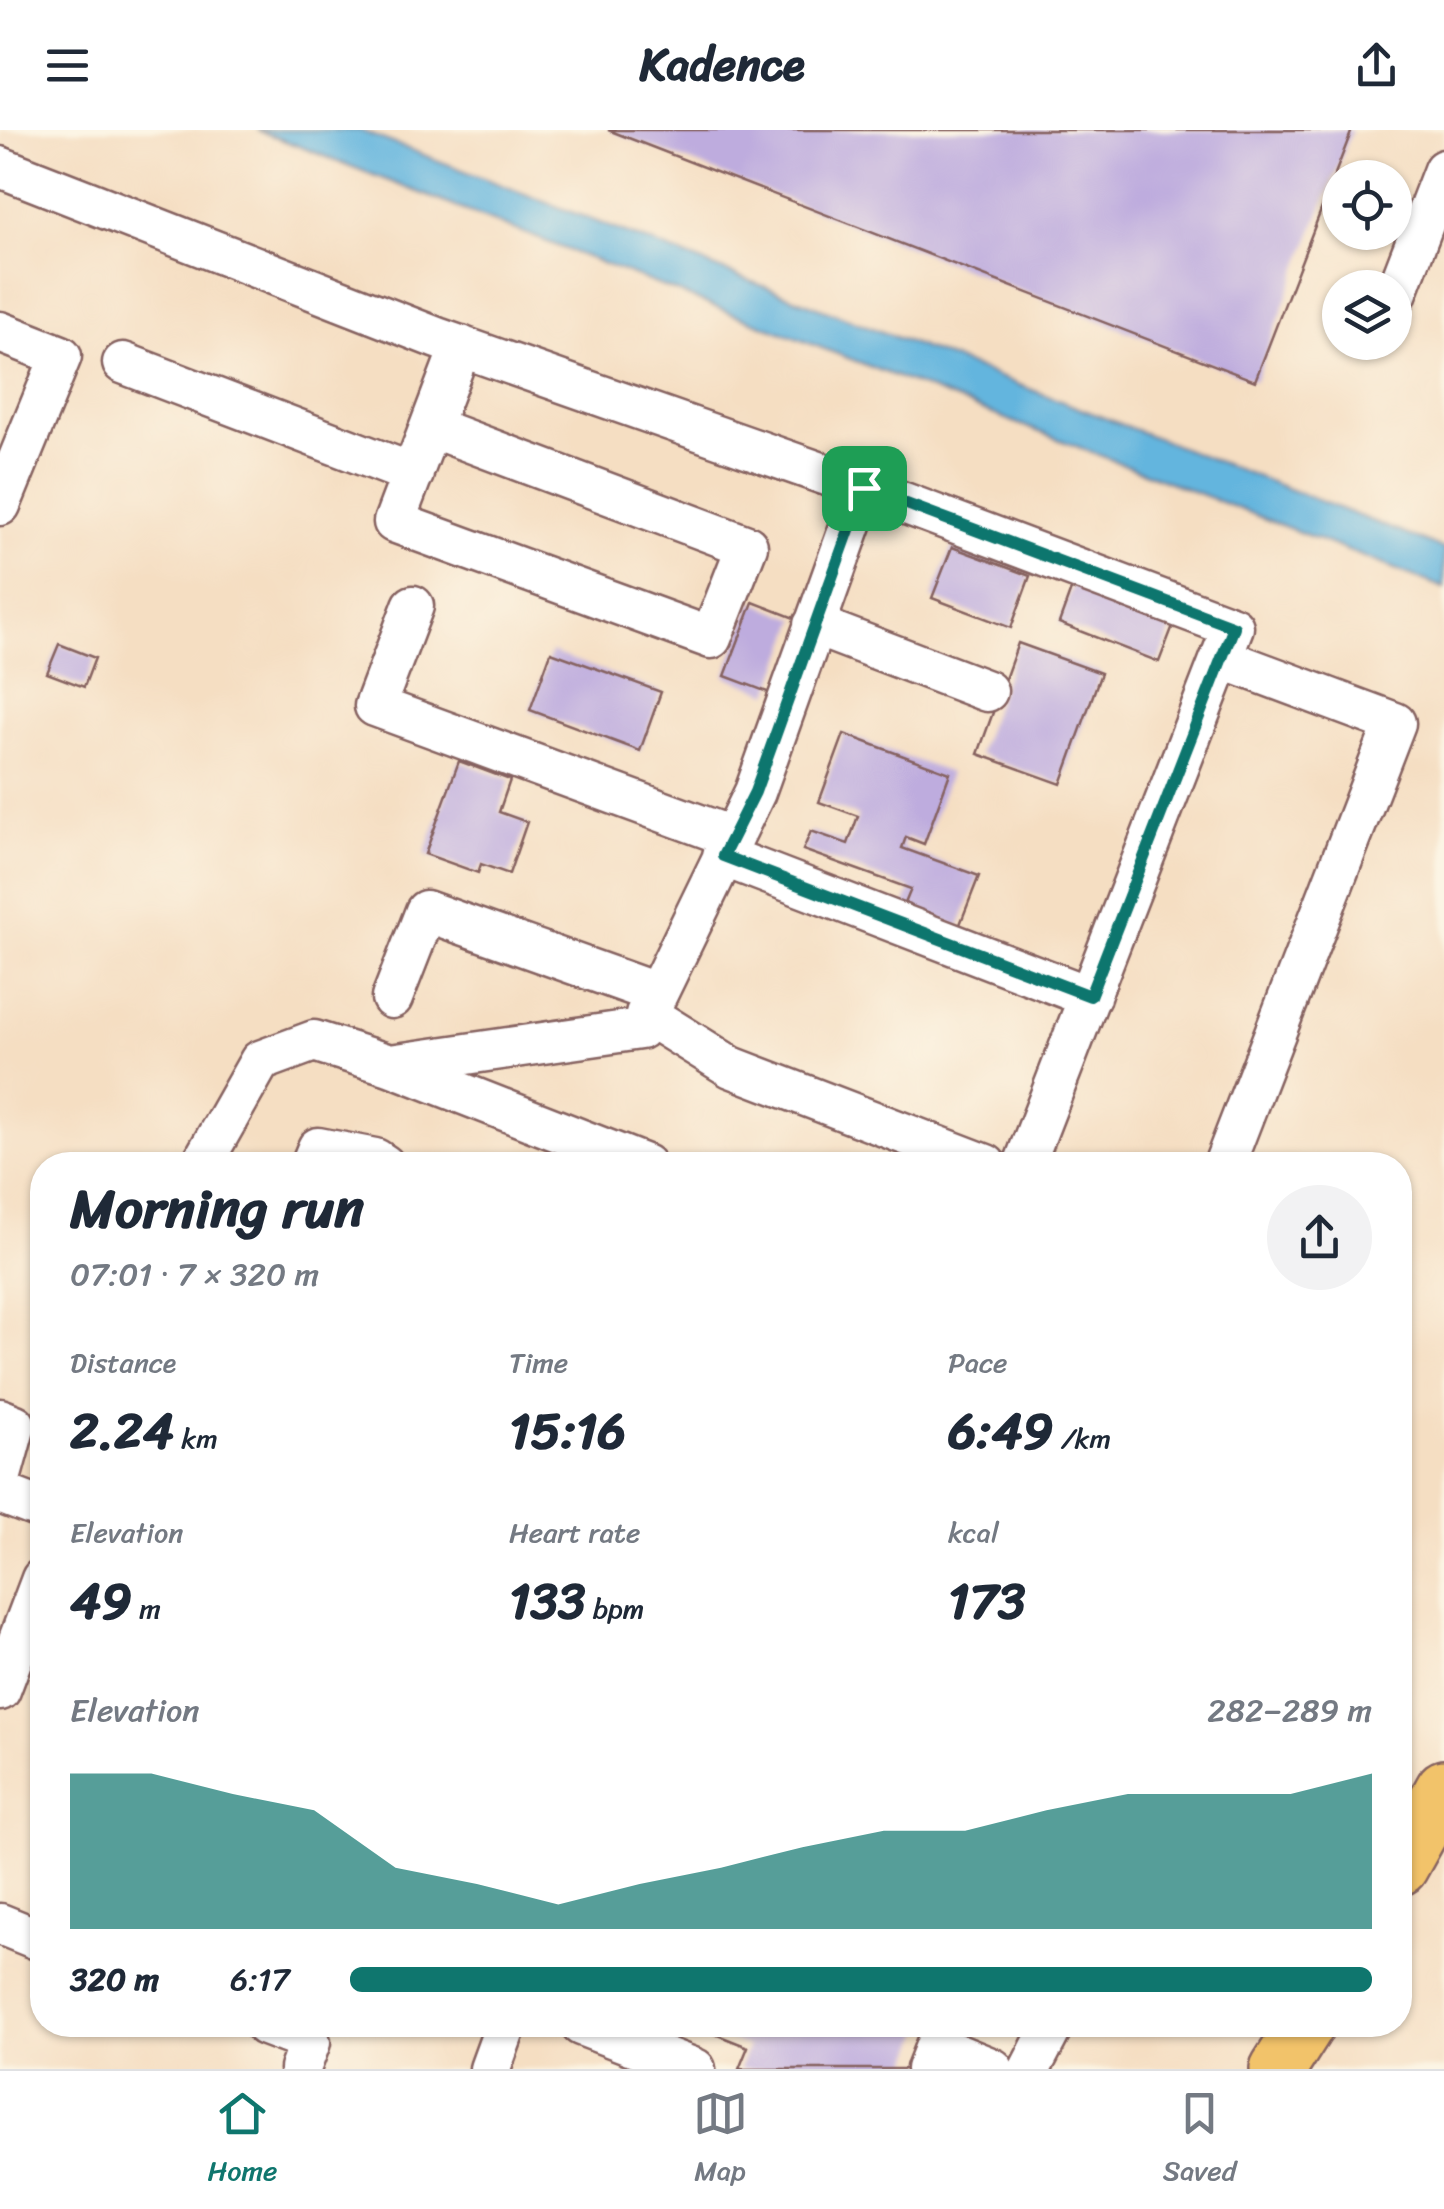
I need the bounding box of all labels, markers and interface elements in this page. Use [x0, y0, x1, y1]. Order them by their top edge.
text: Kadence [639, 25, 805, 105]
icon: menu [40, 38, 95, 93]
icon: share [1349, 38, 1404, 93]
map controls [1322, 160, 1412, 360]
button: locate [1322, 160, 1412, 250]
button: layers [1322, 270, 1412, 360]
pin [822, 446, 907, 531]
icon: arrive [837, 461, 892, 516]
text: Morning run [70, 1160, 364, 1257]
button: share [1267, 1185, 1372, 1290]
text: 07:01 · 7 × 320 m [70, 1246, 319, 1303]
text: Distance [70, 1338, 176, 1387]
text: Time [509, 1338, 568, 1387]
text: Pace [948, 1338, 1007, 1387]
text: 2.24 [70, 1387, 174, 1476]
text: 15:16 [509, 1387, 626, 1476]
text: 6:49 [948, 1387, 1053, 1476]
text: km [174, 1414, 218, 1463]
text: /km [1053, 1414, 1111, 1463]
text: Elevation [70, 1508, 183, 1557]
text: Heart rate [509, 1508, 640, 1557]
text: kcal [948, 1508, 999, 1557]
text: 49 [70, 1557, 132, 1646]
text: 133 [509, 1557, 585, 1646]
text: 173 [948, 1557, 1025, 1646]
text: m [132, 1584, 161, 1633]
text: bpm [585, 1584, 644, 1633]
text: Elevation [70, 1682, 200, 1739]
text: 282–289 m [1207, 1682, 1372, 1739]
text: 320 m [70, 1951, 159, 2008]
text: 6:17 [230, 1951, 290, 2008]
tab: Home [208, 2086, 277, 2195]
tab: Map [693, 2086, 748, 2195]
tab: Saved [1163, 2086, 1236, 2195]

